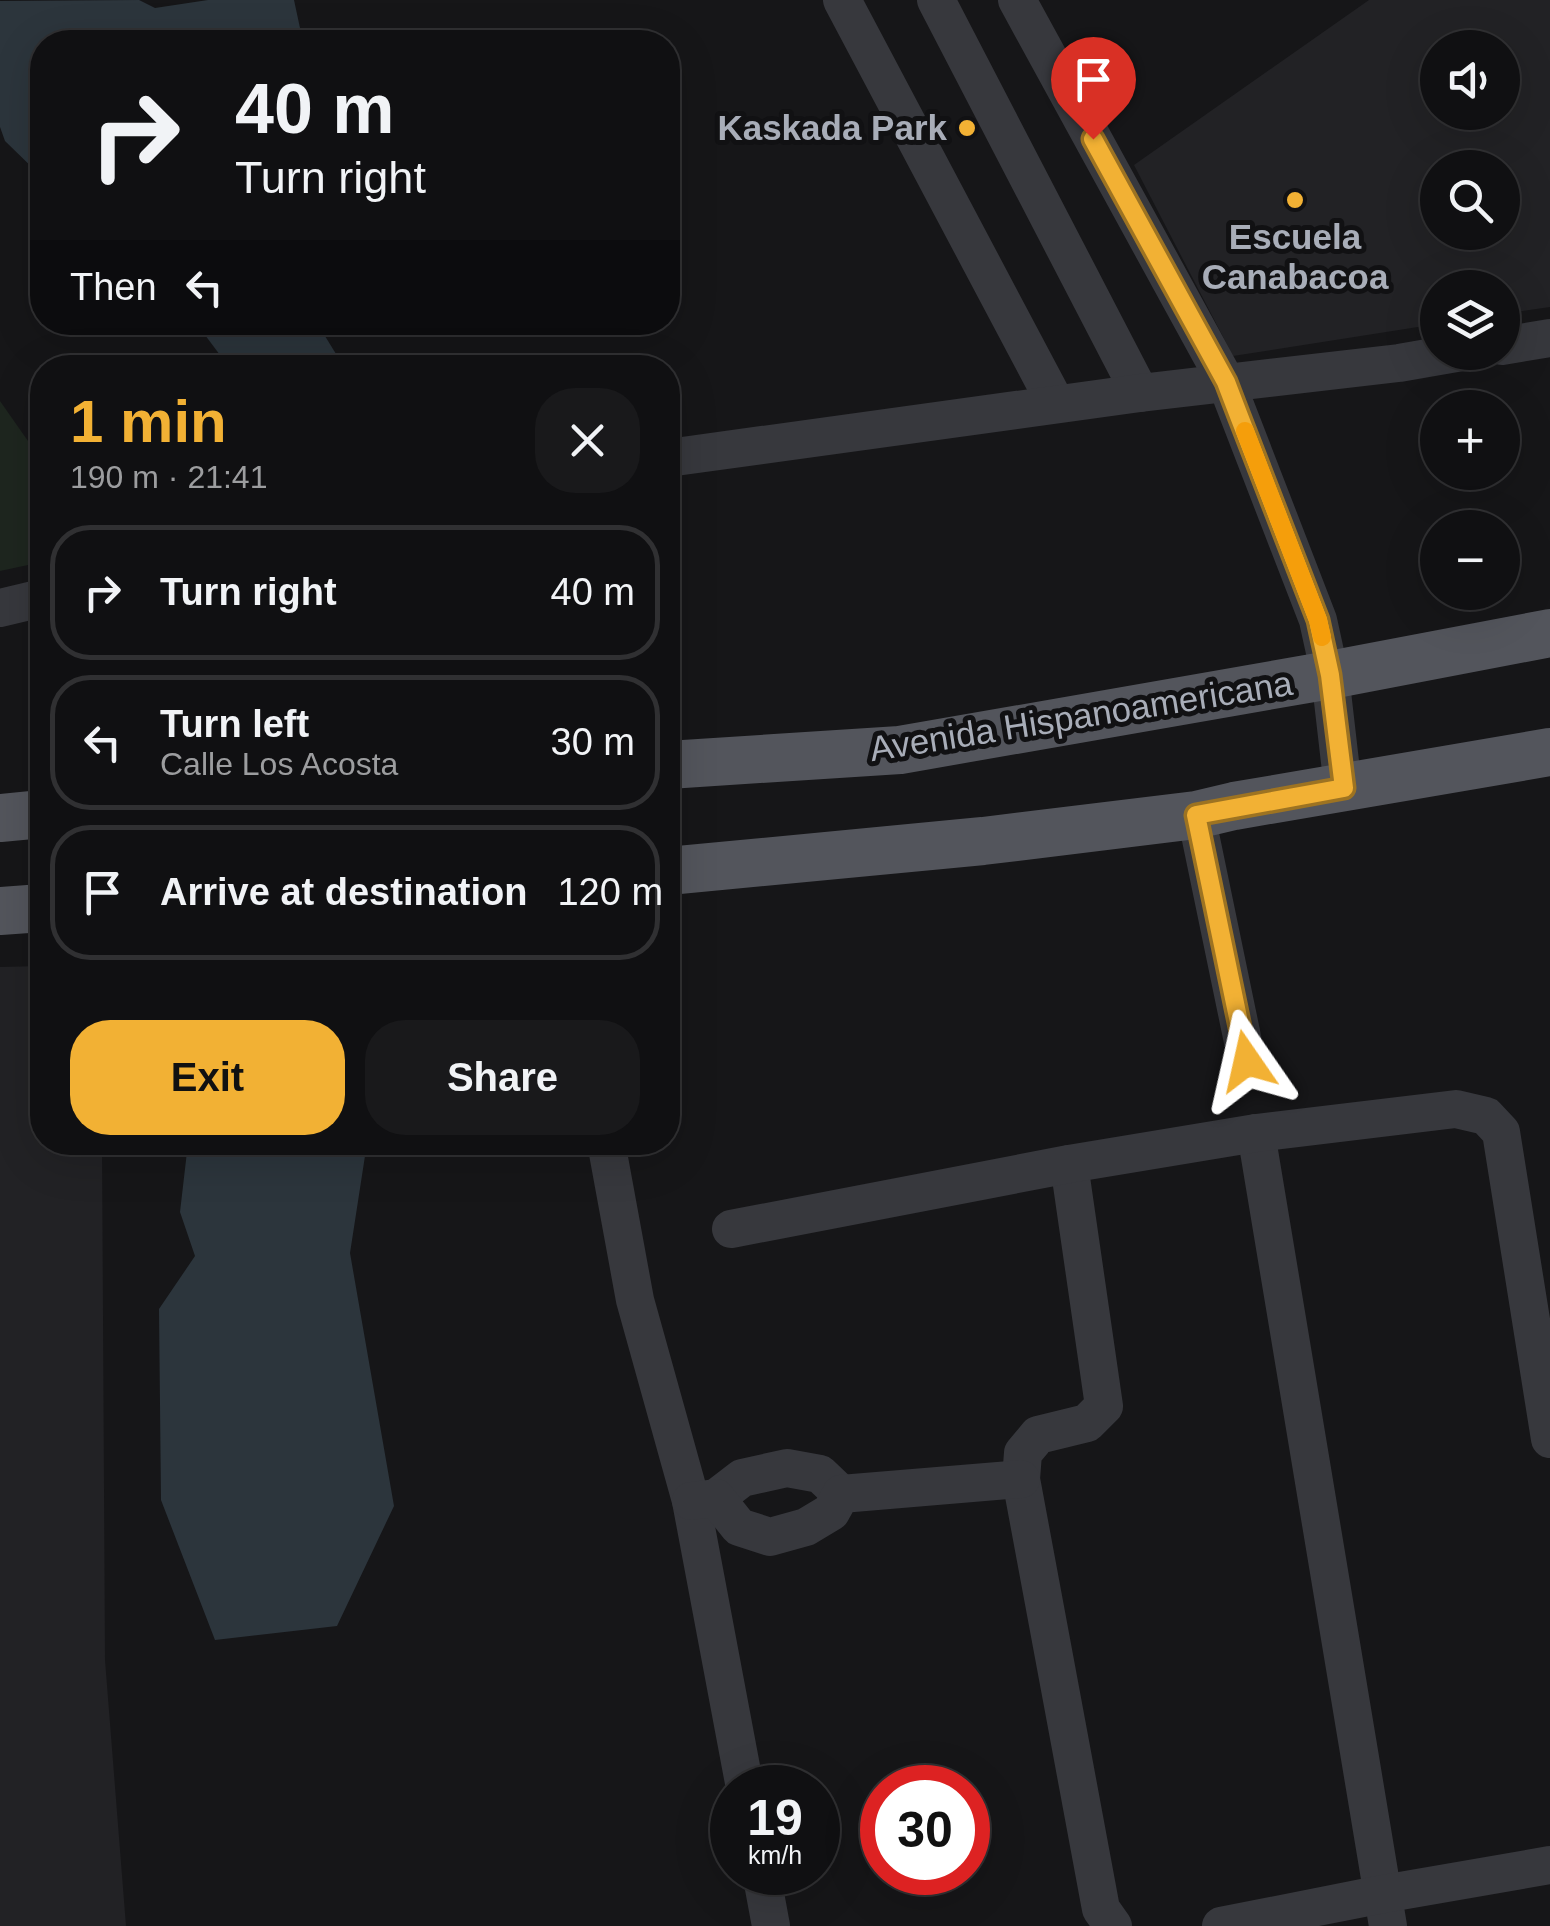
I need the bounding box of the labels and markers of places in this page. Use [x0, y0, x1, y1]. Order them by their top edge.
pin [1051, 37, 1136, 140]
place label: Kaskada Park [717, 108, 948, 147]
marker: Kaskada Park [956, 117, 978, 139]
marker: Escuela Canabacoa [1284, 189, 1306, 211]
place label: Escuela Canabacoa [1202, 217, 1389, 296]

